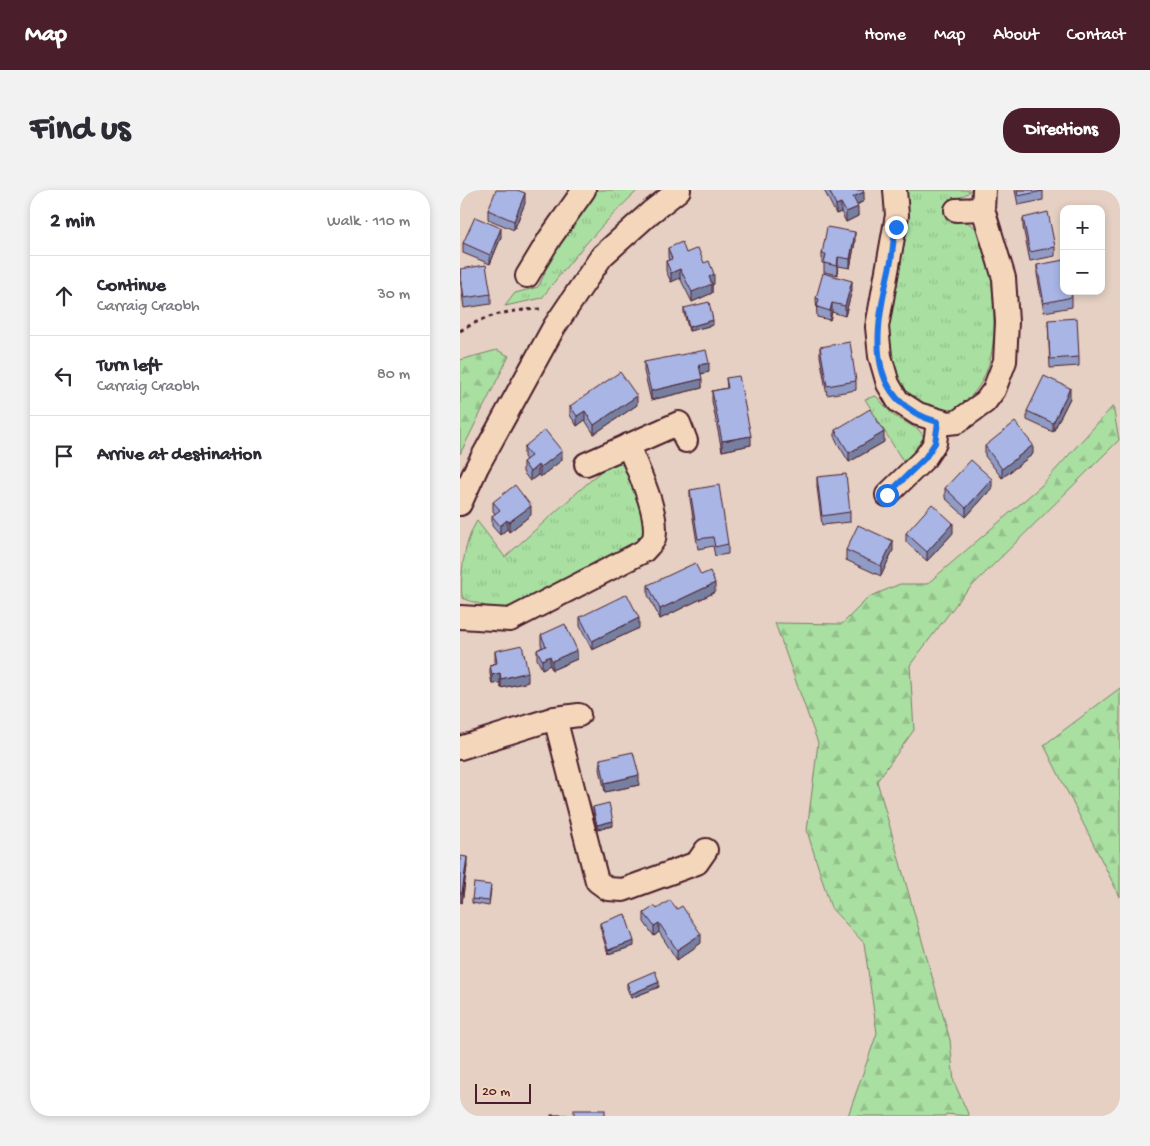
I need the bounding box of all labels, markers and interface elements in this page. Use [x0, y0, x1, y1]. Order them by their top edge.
text: Map [25, 21, 67, 50]
text: Home [864, 25, 906, 46]
text: Map [934, 25, 965, 46]
text: About [993, 25, 1039, 46]
text: Contact [1067, 25, 1125, 46]
button: Directions [1003, 108, 1120, 153]
text: Find us [30, 110, 130, 151]
map controls [1060, 205, 1105, 295]
button: + [1060, 205, 1105, 250]
text: 2 min [50, 210, 95, 235]
text: Walk · 110 m [327, 213, 410, 232]
route end [885, 216, 908, 239]
button: − [1060, 250, 1105, 295]
text: Continue [97, 275, 166, 298]
icon: ahead [50, 282, 78, 310]
text: 30 m [377, 286, 410, 305]
text: Carraig Craobh [97, 298, 200, 317]
text: Turn left [97, 355, 161, 378]
icon: left [50, 362, 78, 390]
text: 80 m [377, 366, 410, 385]
text: Carraig Craobh [97, 378, 200, 397]
icon: arrive [50, 442, 78, 470]
text: Arrive at destination [97, 444, 261, 467]
route start [876, 484, 899, 507]
scale bar [475, 1081, 531, 1104]
text: 20 m [482, 1084, 510, 1101]

